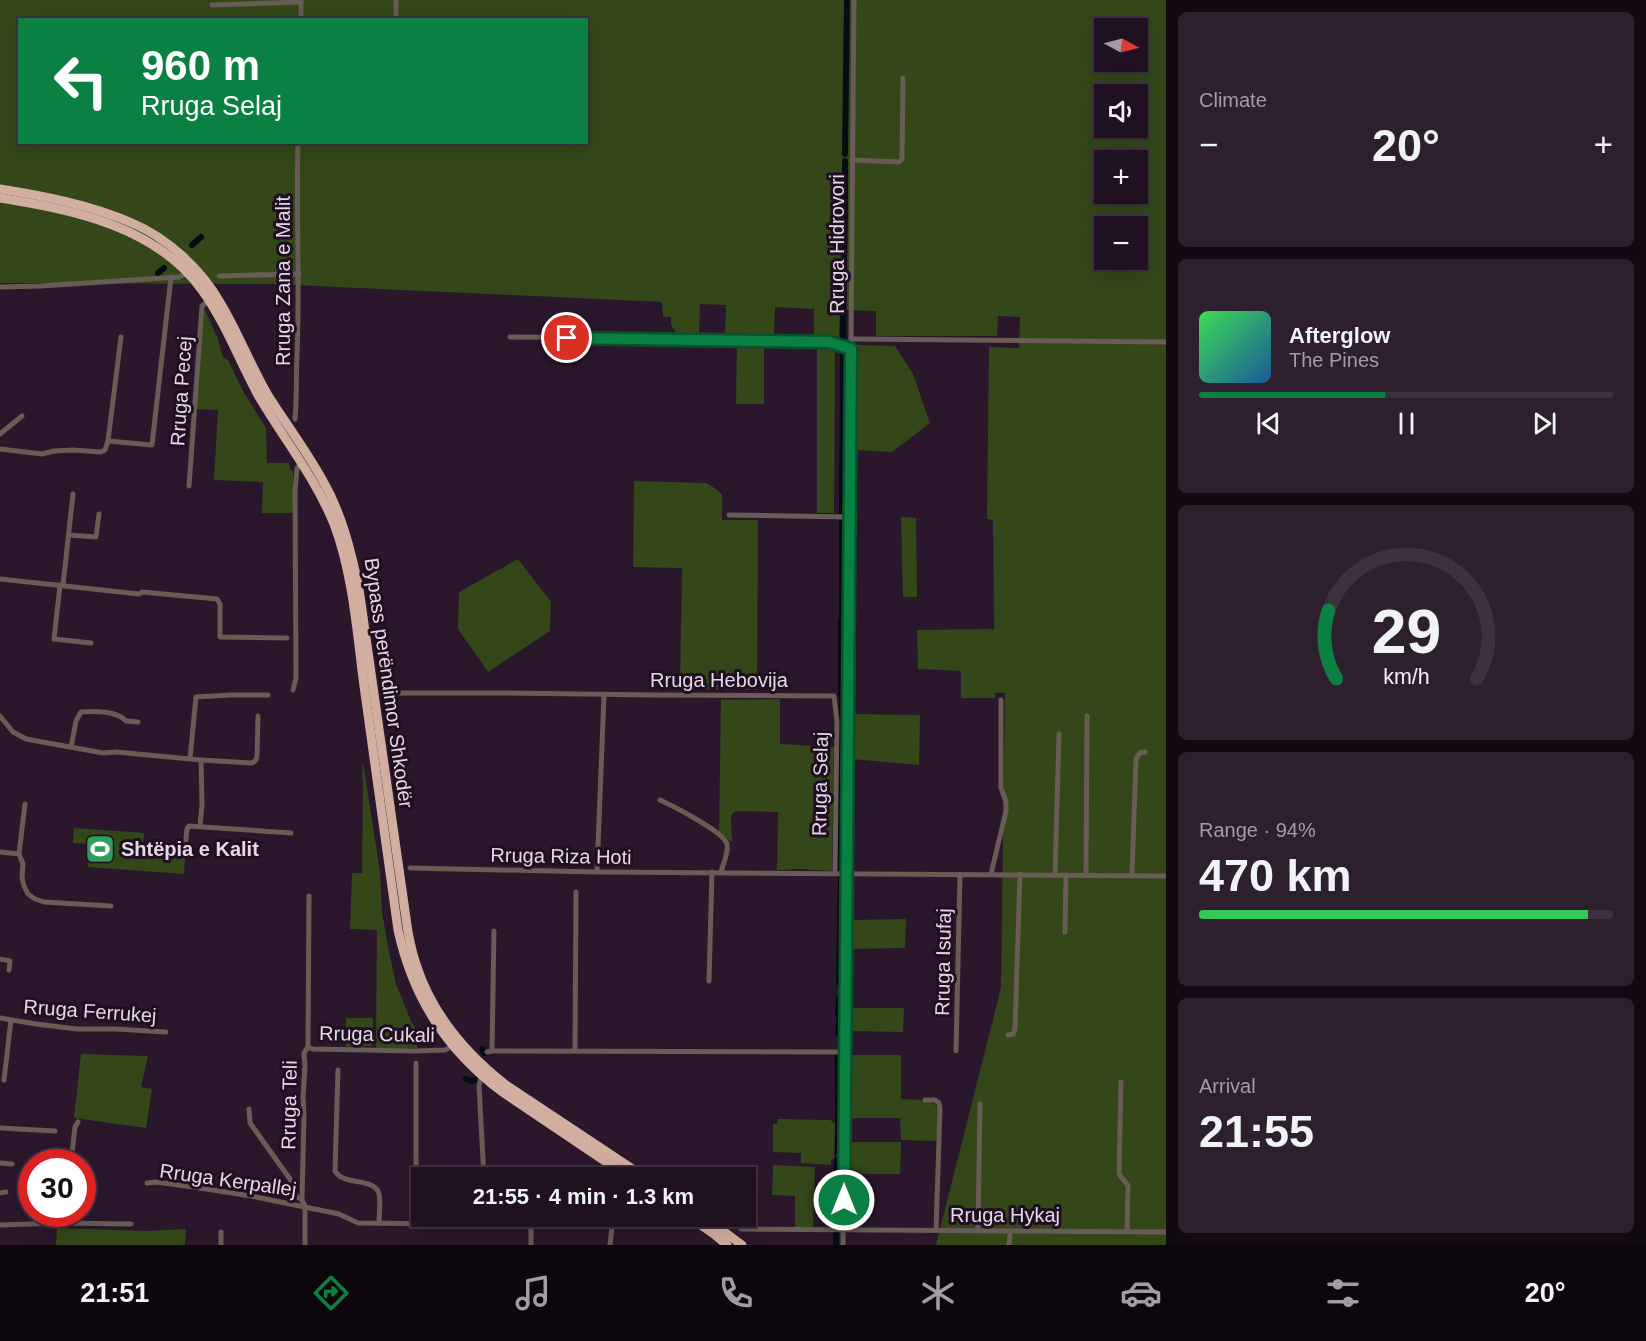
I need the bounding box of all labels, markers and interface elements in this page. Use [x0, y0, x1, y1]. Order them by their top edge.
north arrow [1094, 18, 1148, 72]
map controls [1094, 18, 1148, 270]
icon: left [42, 42, 120, 120]
text: 960 m [141, 42, 260, 89]
button: sound [1094, 84, 1148, 138]
text: Climate [1199, 89, 1267, 111]
text: Rruga Selaj [141, 91, 282, 121]
text: 20° [1372, 120, 1440, 171]
text: − [1199, 126, 1218, 163]
text: + [1594, 126, 1613, 163]
button: + [1094, 150, 1148, 204]
street label: Rruga Hidrovori [826, 174, 848, 314]
street label: Rruga Zana e Malit [272, 196, 294, 366]
button: − [1094, 216, 1148, 270]
pin [541, 312, 592, 363]
icon: arrive [550, 321, 583, 354]
text: Afterglow [1289, 323, 1390, 348]
street label: Rruga Pecej [166, 335, 196, 447]
text: The Pines [1289, 349, 1379, 371]
icon: previous [1252, 407, 1285, 440]
icon: pause [1390, 407, 1423, 440]
icon: next [1528, 407, 1561, 440]
street label: Bypass perëndimor Shkodër [361, 557, 418, 810]
text: 29 [1371, 598, 1441, 667]
text: km/h [1383, 666, 1429, 690]
street label: Rruga Hebovija [650, 669, 789, 691]
street label: Rruga Selaj [808, 732, 832, 836]
text: Range · 94% [1199, 819, 1316, 841]
sports icon: Shtëpia e Kalit [84, 833, 116, 865]
place label: Shtëpia e Kalit [121, 838, 259, 860]
street label: Rruga Riza Hoti [490, 844, 632, 868]
text: 470 km [1199, 850, 1352, 901]
street label: Rruga Isufaj [931, 908, 955, 1016]
street label: Rruga Ferrukej [23, 995, 157, 1027]
street label: Rruga Cukali [319, 1022, 435, 1046]
street label: Rruga Teli [277, 1060, 301, 1150]
text: Arrival [1199, 1075, 1256, 1097]
text: 21:55 [1199, 1106, 1314, 1157]
speed limit sign: 30 [18, 1149, 96, 1227]
street label: Rruga Kerpallej [158, 1160, 298, 1200]
position arrow [812, 1168, 876, 1232]
text: 21:55 · 4 min · 1.3 km [473, 1184, 694, 1209]
street label: Rruga Hykaj [950, 1204, 1060, 1226]
icon: directions [310, 1272, 352, 1314]
icon: music [512, 1272, 554, 1314]
icon: phone [715, 1272, 757, 1314]
icon: climate [917, 1272, 959, 1314]
icon: car [1120, 1272, 1162, 1314]
icon: filters [1322, 1272, 1364, 1314]
text: 21:51 [80, 1278, 149, 1308]
text: 20° [1525, 1278, 1566, 1308]

